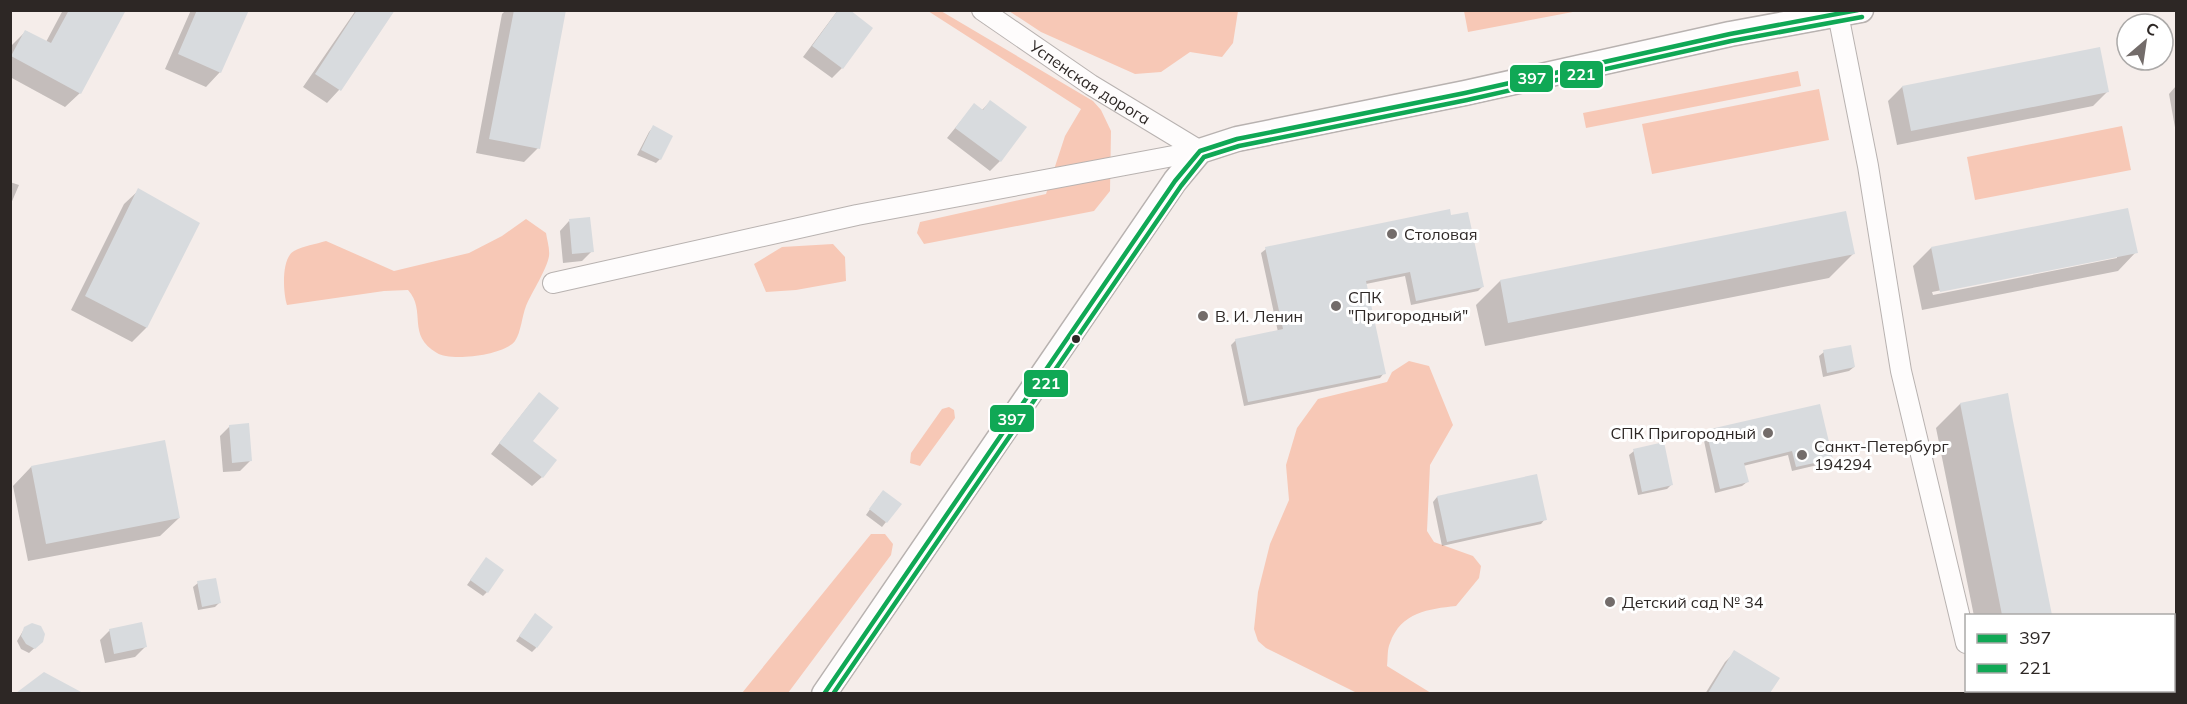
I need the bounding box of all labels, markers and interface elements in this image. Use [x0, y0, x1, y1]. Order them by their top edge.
north arrow [2115, 12, 2175, 72]
text: С [2143, 17, 2162, 40]
street label: Успенская дорога [1025, 35, 1154, 129]
line badge: 221 [1559, 60, 1604, 89]
line badge: 397 [1509, 64, 1554, 93]
text: 221 [1567, 64, 1595, 84]
text: 397 [1518, 68, 1546, 88]
place label: Столовая [1404, 224, 1478, 244]
marker: Столовая [1385, 227, 1399, 241]
place label: СПК "Пригородный" [1348, 287, 1468, 325]
marker: СПК "Пригородный" [1329, 299, 1343, 313]
place label: В. И. Ленин [1215, 306, 1303, 326]
marker: В. И. Ленин [1196, 309, 1210, 323]
unlabelled marker [1070, 333, 1082, 345]
line badge: 221 [1023, 369, 1069, 398]
text: 221 [1032, 373, 1060, 393]
line badge: 397 [989, 404, 1035, 433]
text: 397 [998, 409, 1026, 429]
place label: СПК Пригородный [1610, 423, 1756, 443]
marker: СПК Пригородный [1761, 426, 1775, 440]
place label: Санкт-Петербург 194294 [1814, 436, 1949, 474]
marker: Санкт-Петербург 194294 [1795, 448, 1809, 462]
place label: Детский сад № 34 [1622, 592, 1764, 612]
marker: Детский сад № 34 [1603, 595, 1617, 609]
legend [1965, 614, 2175, 692]
text: 397 [2019, 626, 2051, 649]
text: 221 [2019, 656, 2051, 679]

